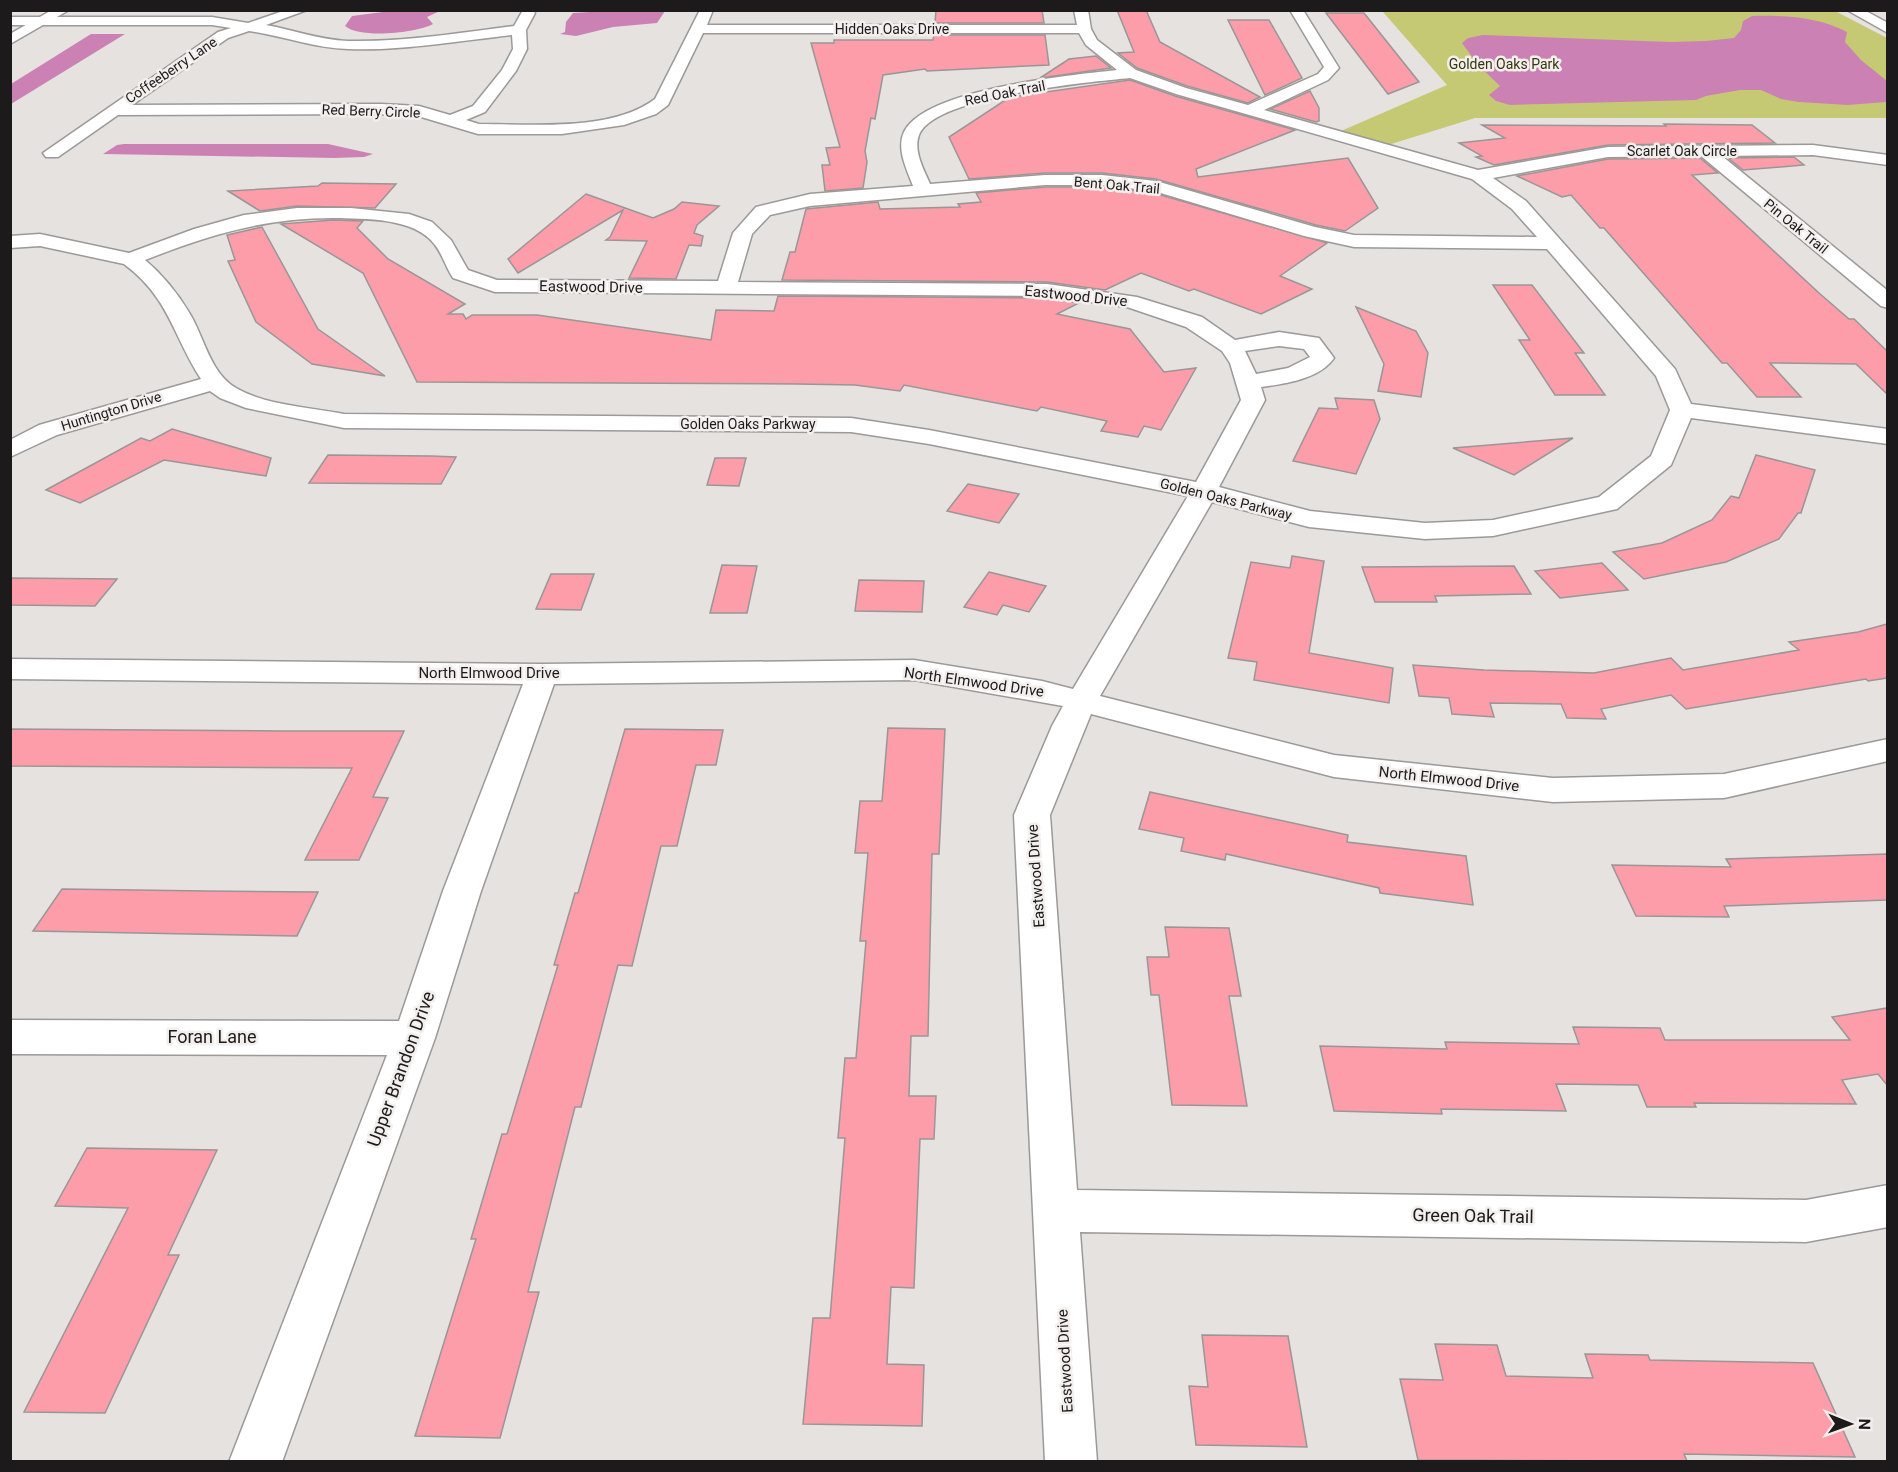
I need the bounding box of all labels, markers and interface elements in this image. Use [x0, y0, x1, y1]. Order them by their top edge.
street label: Hidden Oaks Drive [835, 21, 949, 37]
street label: Coffeeberry Lane [122, 33, 220, 107]
park label: Golden Oaks Park [1449, 56, 1560, 72]
street label: Red Oak Trail [963, 77, 1047, 109]
street label: Red Berry Circle [321, 101, 421, 121]
street label: Scarlet Oak Circle [1627, 143, 1737, 159]
street label: Bent Oak Trail [1073, 173, 1161, 197]
street label: Pin Oak Trail [1761, 195, 1831, 257]
street label: Eastwood Drive [539, 277, 643, 297]
street label: Eastwood Drive [1024, 282, 1128, 310]
street label: Huntington Drive [59, 388, 163, 434]
street label: Golden Oaks Parkway [680, 416, 816, 432]
street label: Golden Oaks Parkway [1158, 475, 1294, 523]
street label: North Elmwood Drive [903, 663, 1045, 701]
street label: North Elmwood Drive [418, 664, 560, 682]
street label: North Elmwood Drive [1378, 763, 1520, 795]
street label: Eastwood Drive [1023, 824, 1049, 928]
street label: Upper Brandon Drive [363, 988, 438, 1149]
street label: Foran Lane [168, 1026, 256, 1047]
street label: Green Oak Trail [1412, 1204, 1534, 1227]
street label: Eastwood Drive [1053, 1309, 1077, 1413]
north arrow [1820, 1394, 1880, 1454]
text: N [1855, 1418, 1874, 1430]

